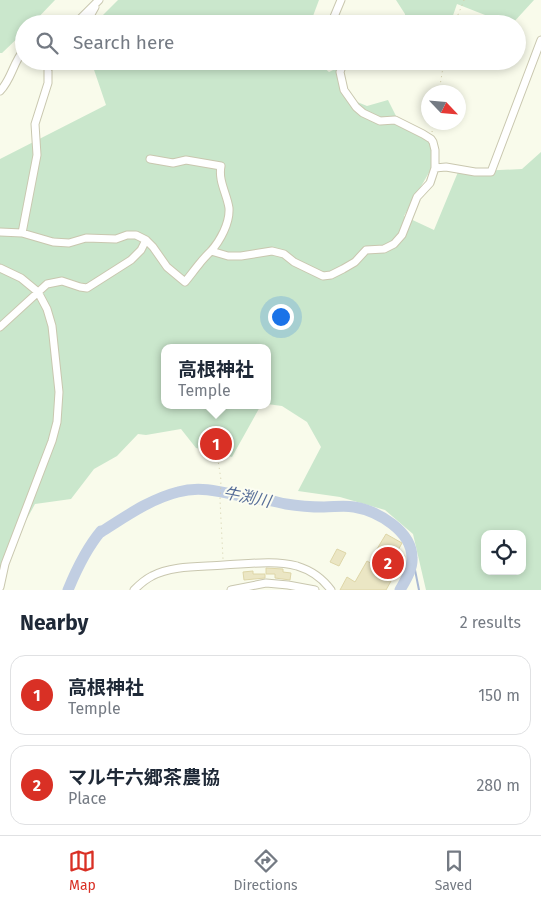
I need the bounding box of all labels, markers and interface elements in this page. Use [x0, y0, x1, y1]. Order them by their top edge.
search box [15, 15, 526, 70]
icon: search [33, 29, 61, 57]
text: Search here [73, 31, 174, 54]
north arrow [421, 85, 466, 130]
your location [268, 304, 294, 330]
popup [161, 344, 271, 409]
text: 高根神社 [178, 358, 254, 381]
text: Temple [178, 381, 231, 400]
pin: 1 [200, 425, 232, 463]
water label: 牛渕川 [222, 483, 274, 511]
map controls [481, 530, 526, 575]
button: locate [481, 530, 526, 575]
pin: 2 [372, 544, 404, 582]
text: Nearby [20, 610, 88, 636]
text: 2 results [460, 613, 521, 632]
text: 高根神社 [68, 676, 144, 699]
text: 1 [33, 686, 41, 705]
text: 150 m [478, 686, 520, 705]
text: Temple [68, 699, 121, 718]
text: マル牛六郷茶農協 [68, 766, 220, 789]
text: 2 [33, 776, 41, 795]
text: 280 m [476, 776, 520, 795]
text: Place [68, 789, 107, 808]
tab: Map [68, 847, 96, 894]
tab: Directions [233, 847, 298, 894]
tab: Saved [435, 847, 473, 894]

